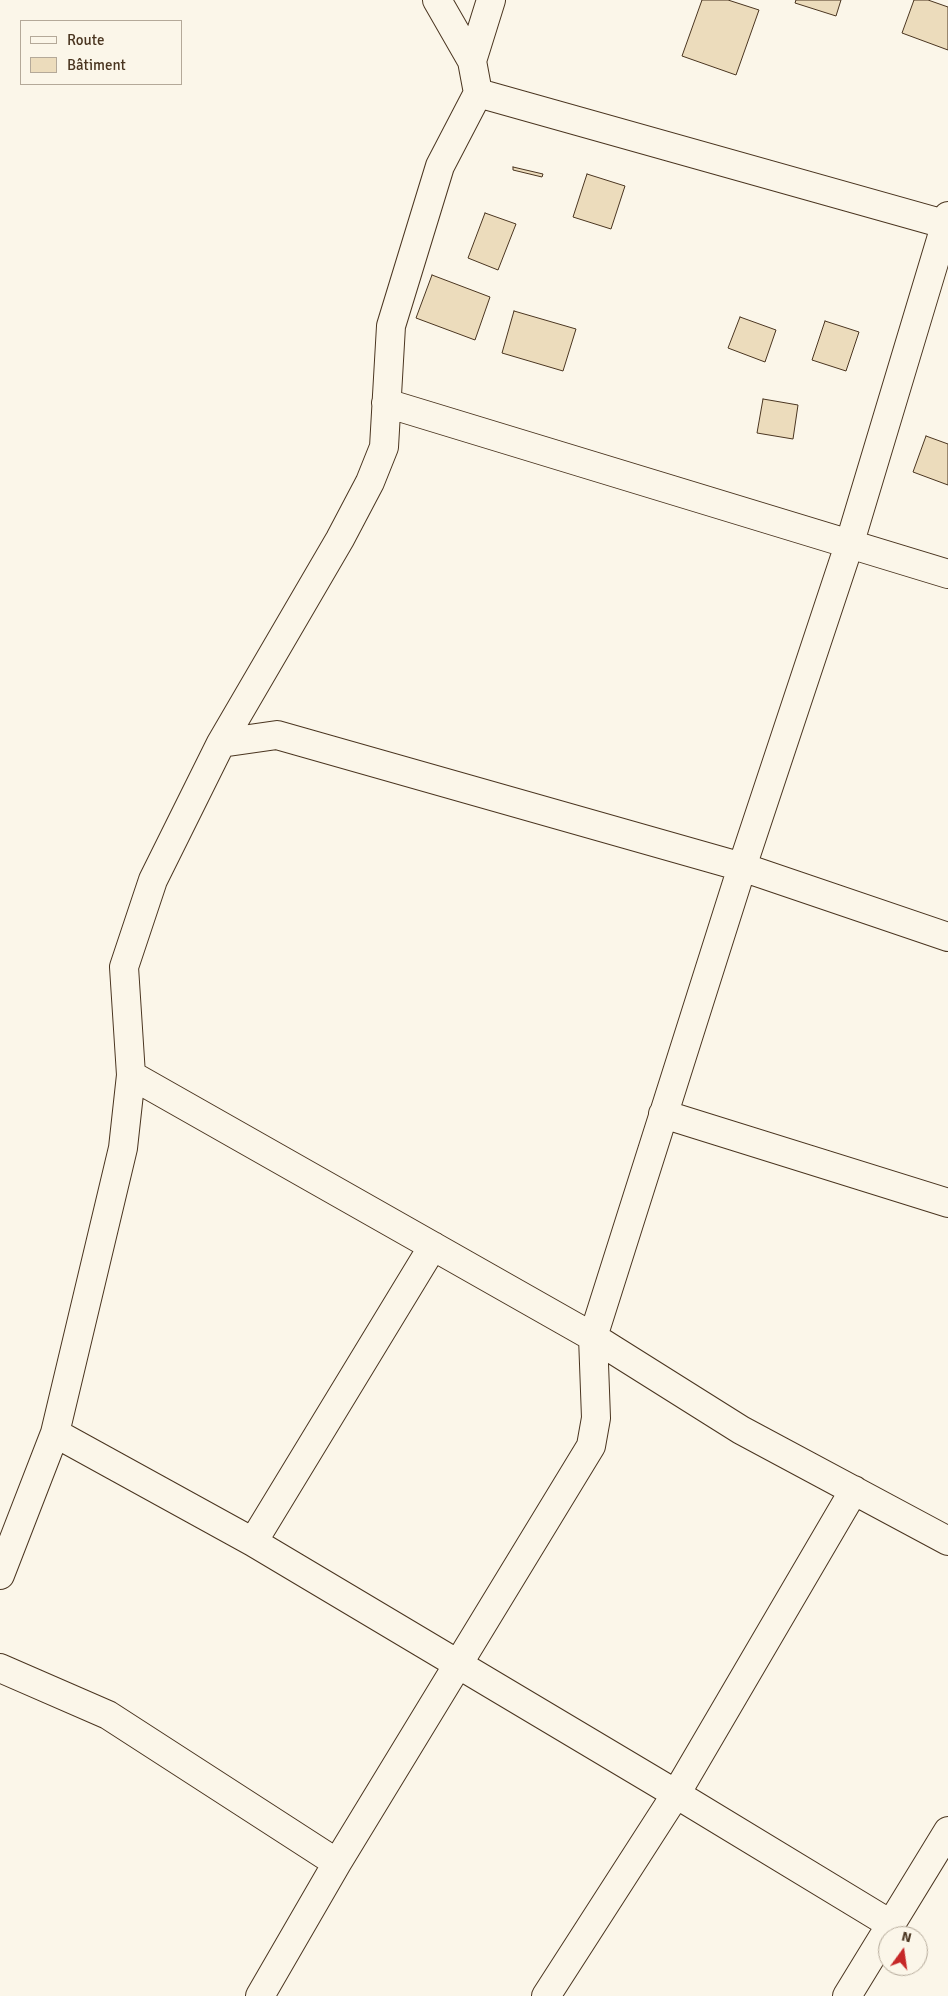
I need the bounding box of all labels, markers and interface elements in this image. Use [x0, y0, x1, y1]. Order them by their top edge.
legend [20, 20, 182, 85]
text: Route [67, 31, 104, 49]
text: Bâtiment [67, 56, 126, 74]
north arrow [878, 1926, 928, 1976]
text: N [900, 1928, 913, 1946]

